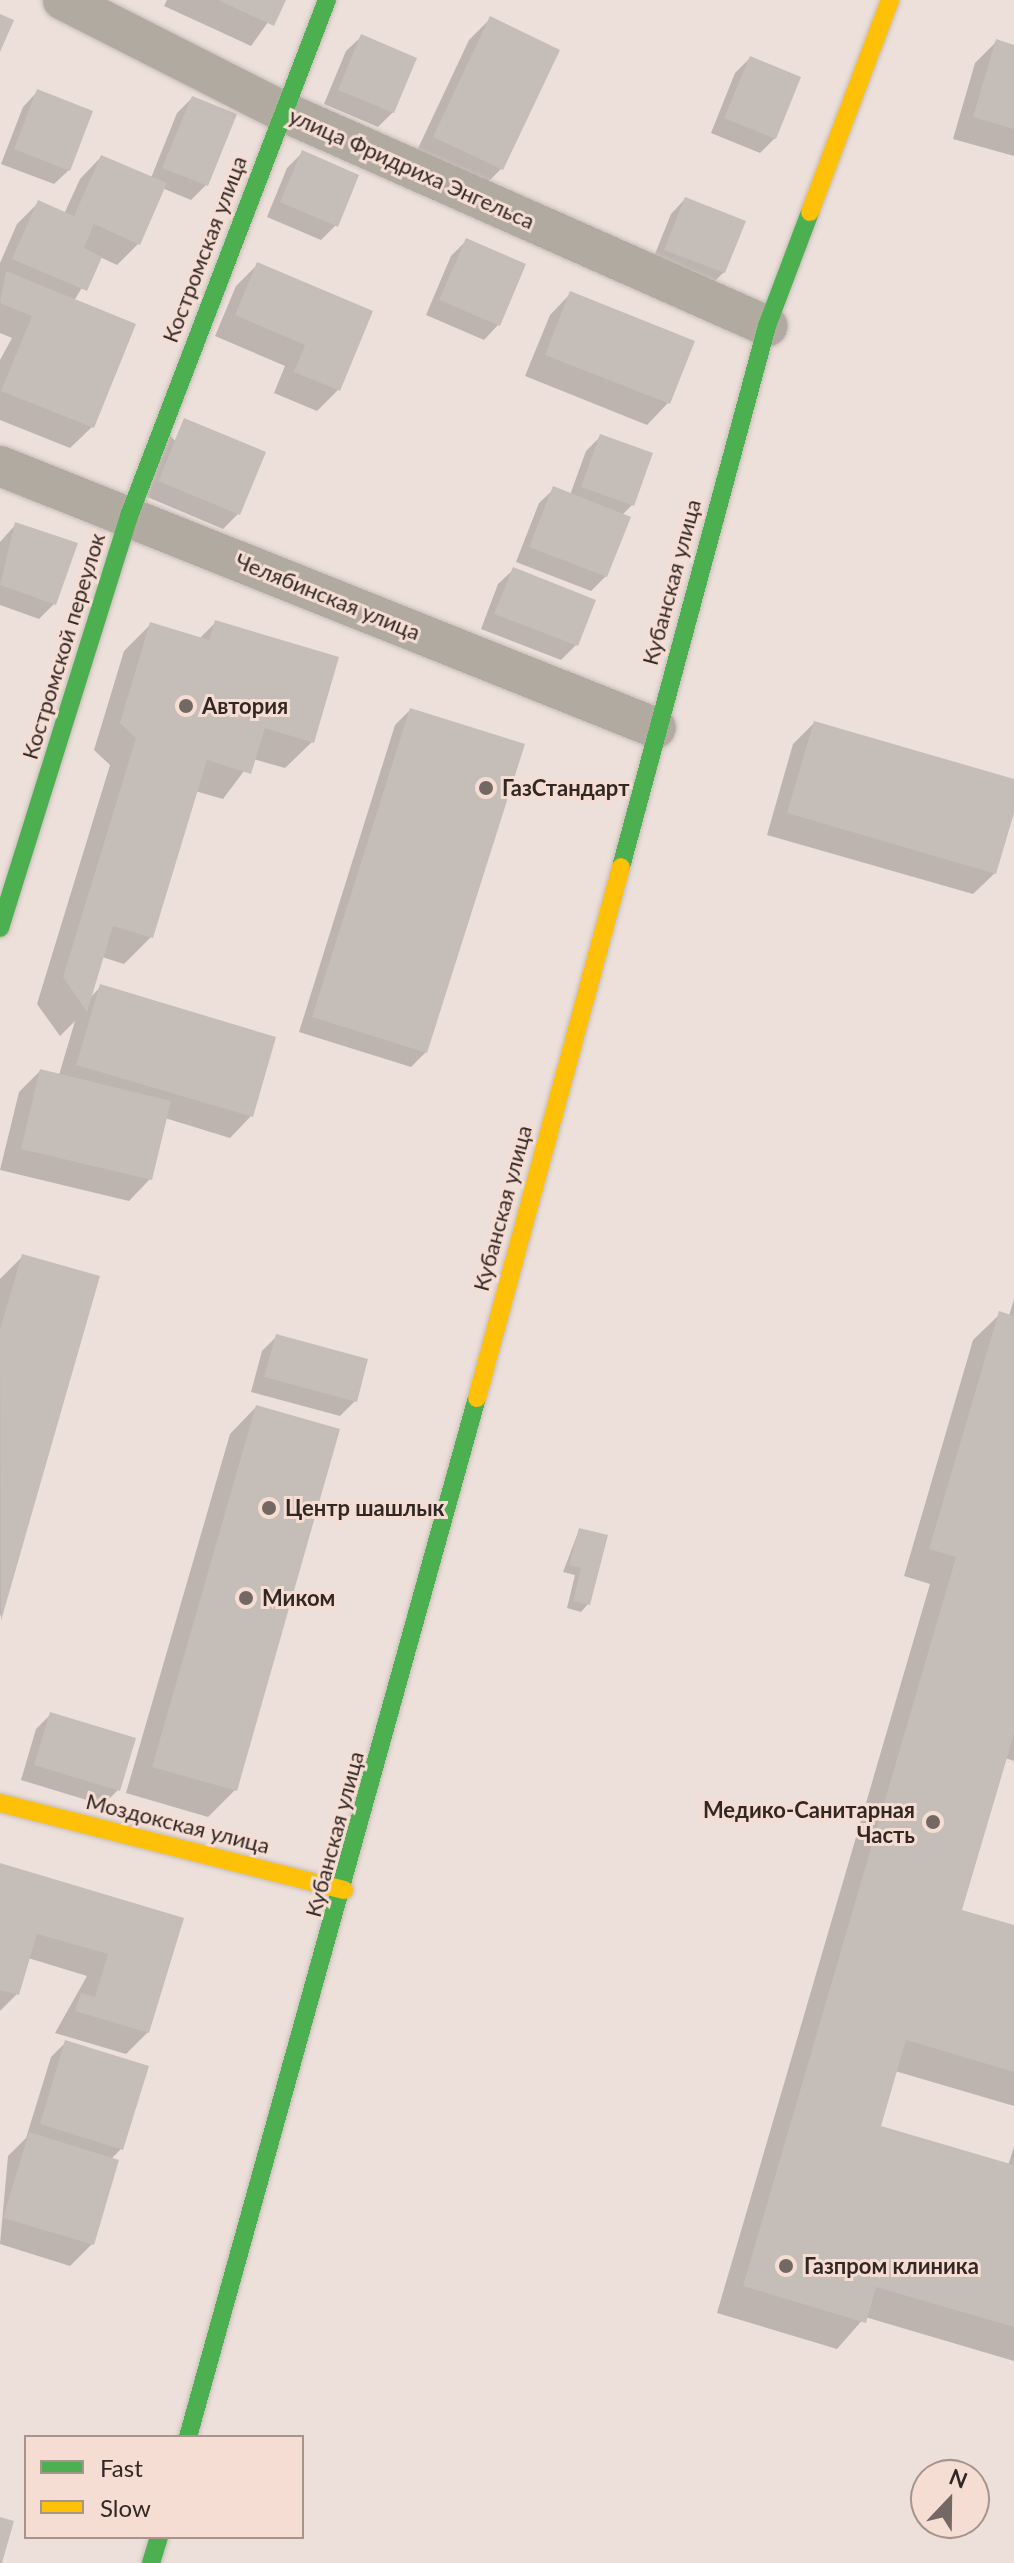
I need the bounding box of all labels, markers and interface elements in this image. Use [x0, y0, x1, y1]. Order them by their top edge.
street label: улица Фридриха Энгельса [285, 102, 539, 234]
street label: Костромская улица [156, 152, 252, 346]
street label: Кубанская улица [636, 496, 706, 668]
street label: Костромской переулок [16, 530, 110, 762]
street label: Челябинская улица [232, 547, 424, 645]
place label: Автория [202, 693, 288, 719]
marker: Автория [177, 697, 195, 715]
place label: ГазСтандарт [502, 775, 629, 801]
marker: ГазСтандарт [477, 779, 495, 797]
street label: Кубанская улица [467, 1122, 537, 1294]
place label: Центр шашлык [285, 1495, 444, 1521]
marker: Центр шашлык [260, 1499, 278, 1517]
place label: Миком [262, 1585, 335, 1611]
marker: Миком [237, 1589, 255, 1607]
street label: Кубанская улица [299, 1748, 369, 1920]
street label: Моздокская улица [83, 1787, 273, 1859]
place label: Медико-Санитарная Часть [703, 1796, 915, 1848]
marker: Медико-Санитарная Часть [922, 1811, 944, 1833]
place label: Газпром клиника [804, 2253, 979, 2279]
marker: Газпром клиника [775, 2255, 797, 2277]
legend [24, 2435, 304, 2539]
text: Fast [100, 2453, 143, 2482]
north arrow [910, 2459, 990, 2539]
text: N [946, 2462, 971, 2494]
text: Slow [100, 2493, 151, 2522]

